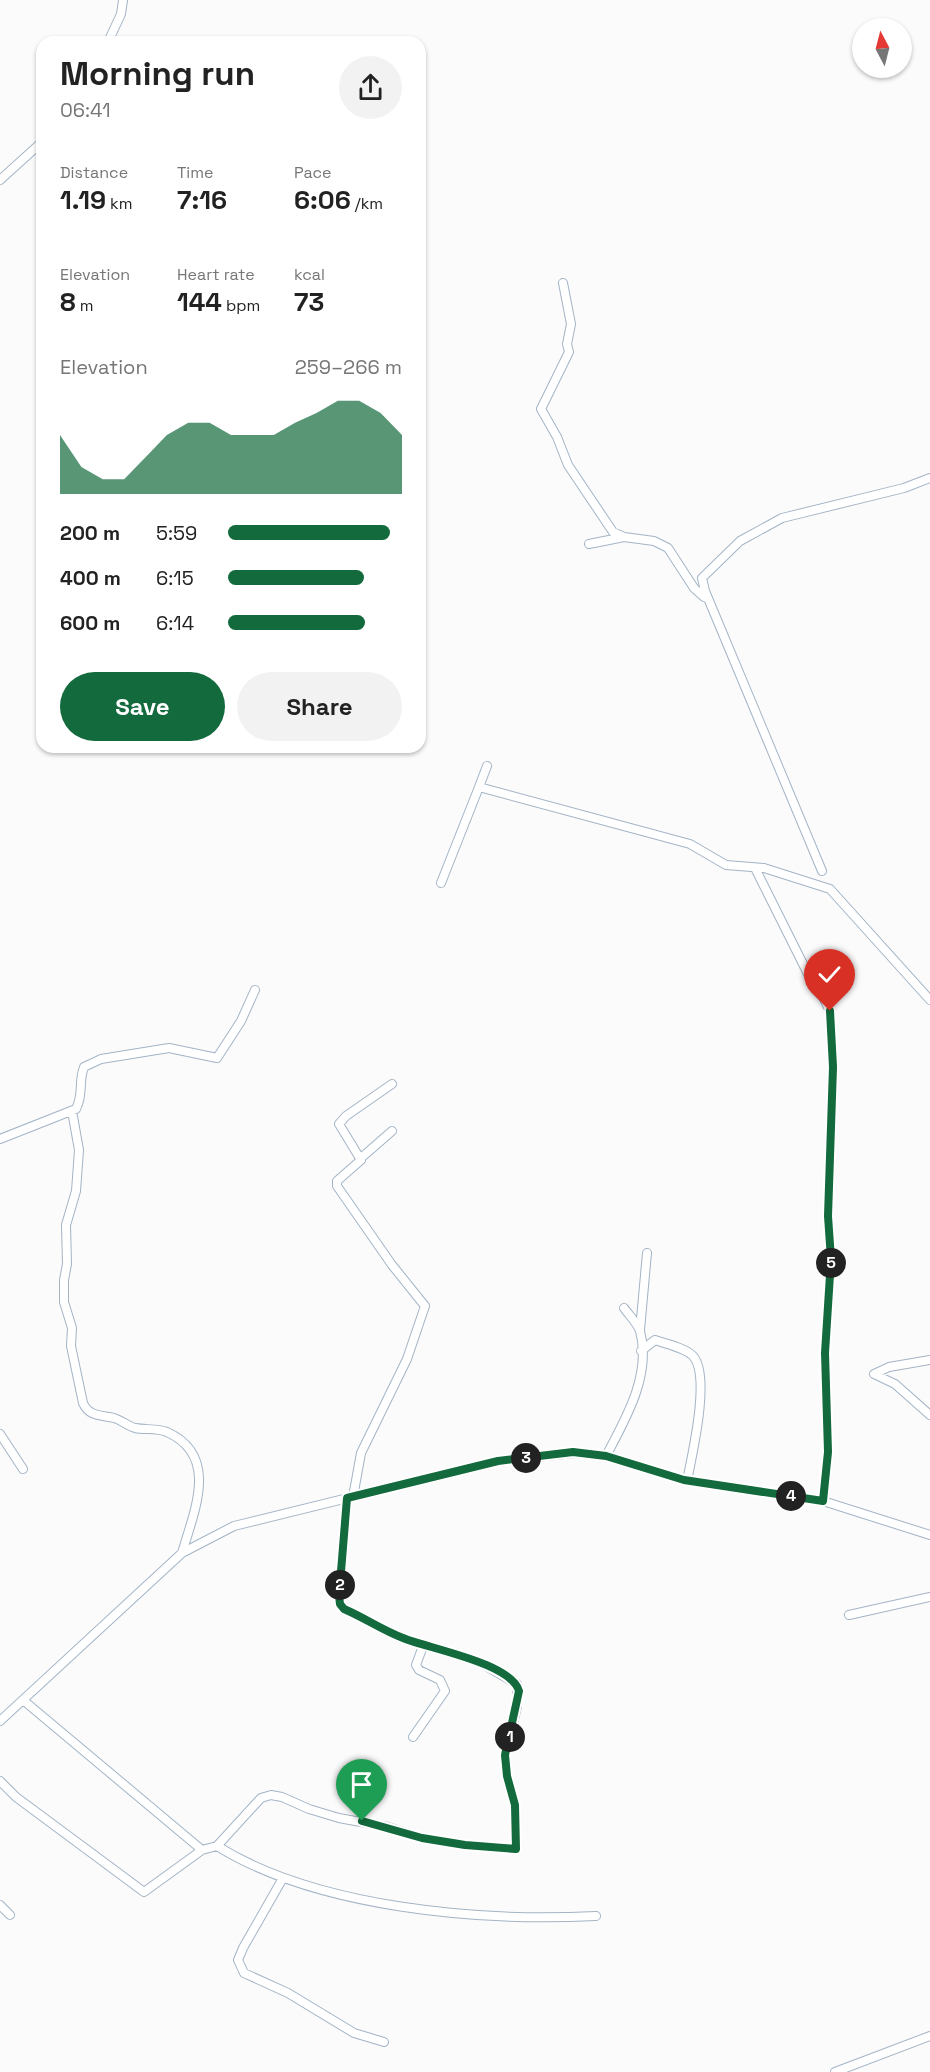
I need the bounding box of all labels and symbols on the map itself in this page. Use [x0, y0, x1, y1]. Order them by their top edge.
north arrow [852, 18, 912, 78]
pin [804, 949, 855, 1011]
pin: 5 [816, 1248, 846, 1278]
pin: 3 [511, 1443, 541, 1473]
pin: 4 [776, 1481, 806, 1511]
pin: 2 [325, 1570, 355, 1600]
pin: 1 [495, 1722, 525, 1752]
pin [336, 1759, 387, 1821]

